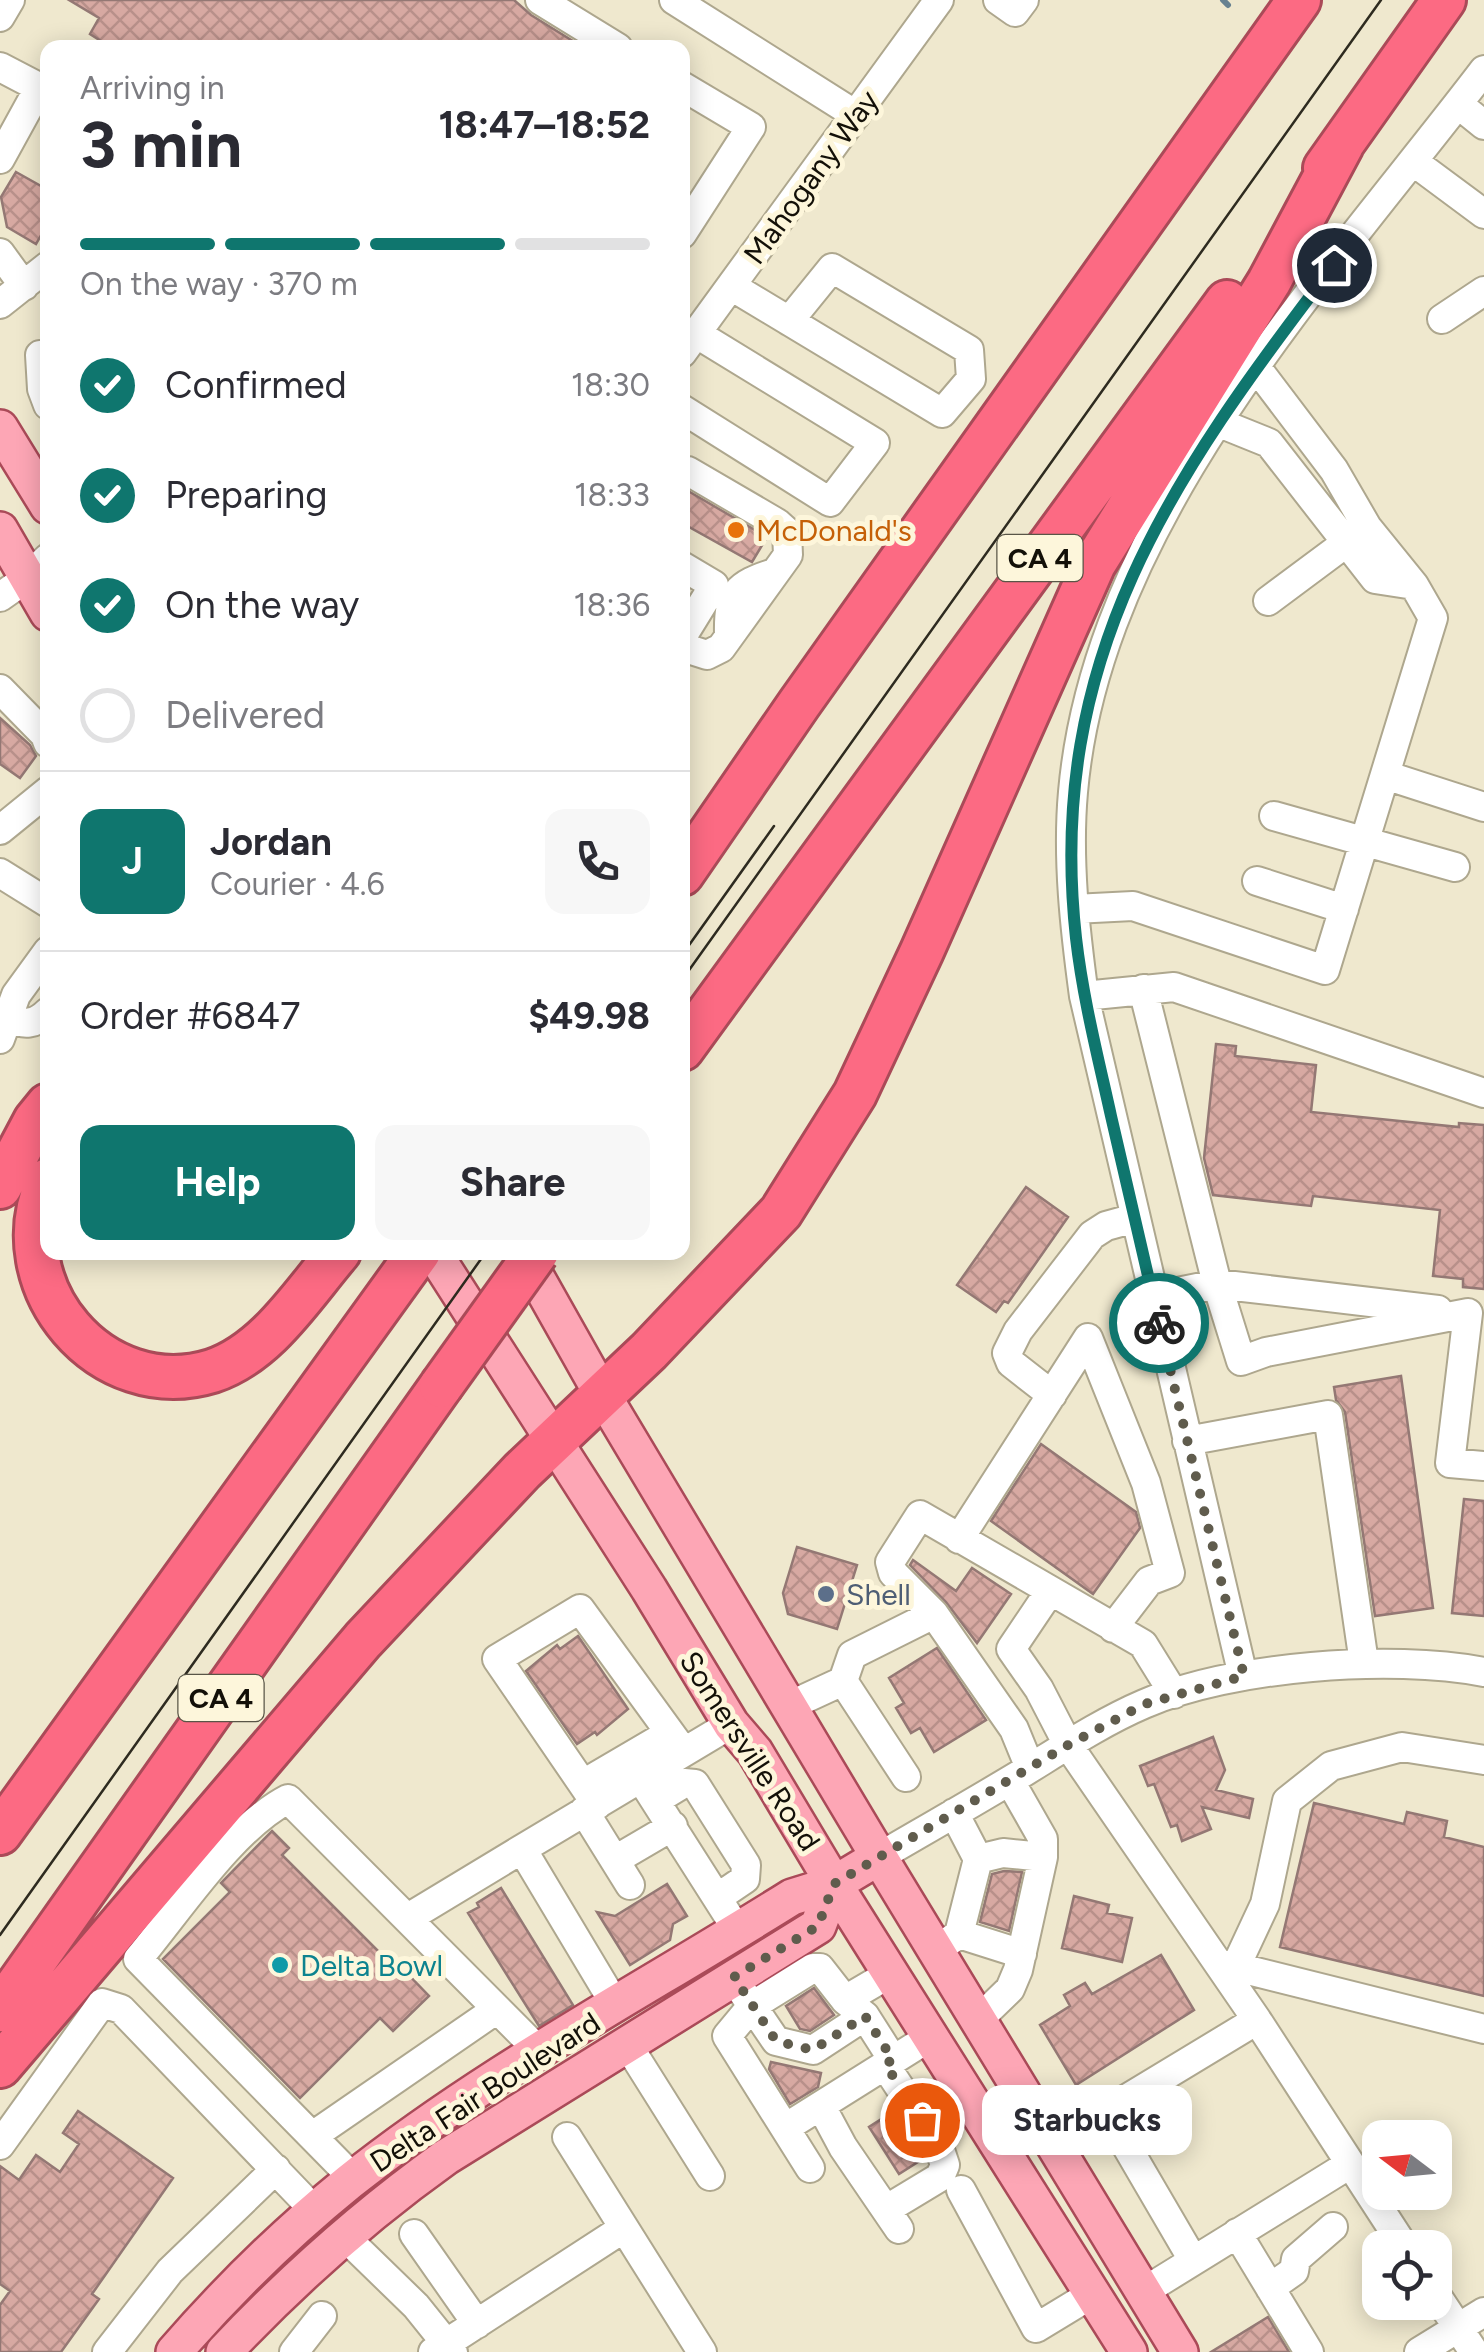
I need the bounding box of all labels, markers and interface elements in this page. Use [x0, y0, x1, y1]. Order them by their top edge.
text: Arriving in [80, 69, 225, 107]
street label: Mahogany Way [736, 83, 887, 271]
text: 18:47–18:52 [438, 102, 650, 148]
text: 3 min [80, 105, 242, 183]
pin [1292, 223, 1377, 308]
icon: home [1307, 238, 1362, 293]
text: On the way · 370 m [80, 265, 358, 303]
icon: check [80, 358, 135, 413]
text: Confirmed [165, 362, 347, 408]
text: 18:30 [571, 366, 650, 404]
icon: check [80, 468, 135, 523]
text: Preparing [165, 472, 327, 518]
text: 18:33 [574, 476, 650, 514]
place label: McDonald's [756, 512, 912, 549]
marker: McDonald's [725, 519, 747, 541]
road number: CA 4 [998, 535, 1082, 581]
icon: check [80, 578, 135, 633]
text: On the way [165, 582, 359, 628]
text: 18:36 [574, 586, 650, 624]
text: Delivered [165, 692, 325, 738]
button: phone [545, 809, 650, 914]
text: Jordan [210, 819, 332, 865]
text: J [122, 838, 143, 884]
text: Courier · 4.6 [210, 865, 385, 903]
text: Order #6847 [80, 993, 300, 1039]
text: $49.98 [528, 993, 650, 1039]
button: Help [80, 1125, 355, 1240]
button: Share [375, 1125, 650, 1240]
courier [1109, 1273, 1209, 1373]
icon: bike [1132, 1296, 1187, 1351]
place label: Shell [846, 1576, 911, 1613]
marker: Shell [815, 1583, 837, 1605]
street label: Somersville Road [672, 1644, 828, 1858]
road number: CA 4 [178, 1675, 264, 1721]
place label: Delta Bowl [300, 1947, 443, 1984]
marker: Delta Bowl [269, 1954, 291, 1976]
street label: Delta Fair Boulevard [363, 2004, 607, 2180]
pin [880, 2078, 965, 2163]
callout: Starbucks [982, 2085, 1192, 2155]
icon: bag [895, 2093, 950, 2148]
text: Starbucks [1013, 2101, 1161, 2139]
north arrow [1362, 2120, 1452, 2210]
map controls [1362, 2120, 1452, 2320]
button: locate [1362, 2230, 1452, 2320]

